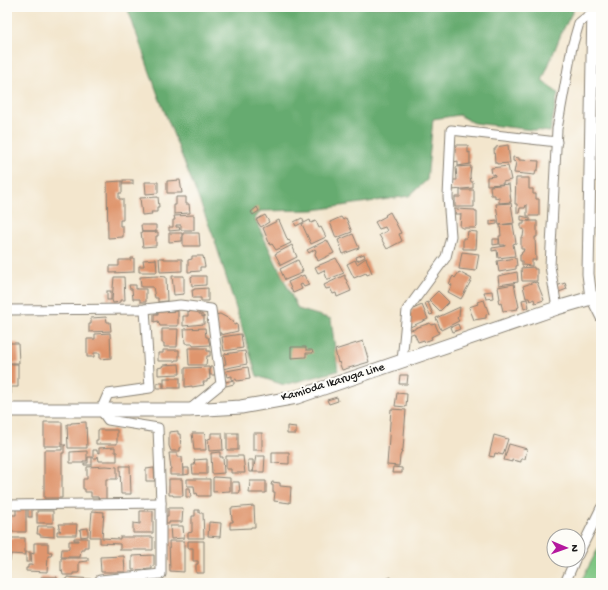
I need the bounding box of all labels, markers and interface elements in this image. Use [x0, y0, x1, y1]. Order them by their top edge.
street label: Kamioda Ikaruga Line [280, 360, 387, 405]
north arrow [546, 528, 586, 568]
text: N [568, 544, 580, 552]

